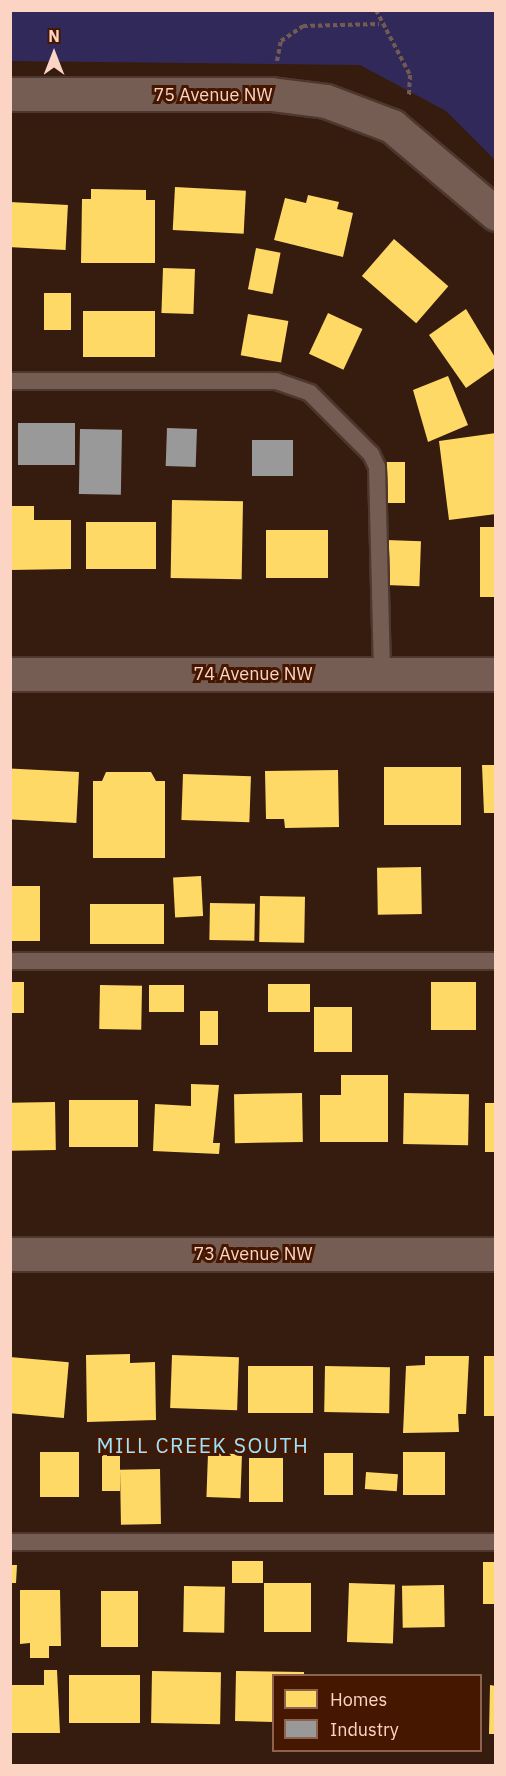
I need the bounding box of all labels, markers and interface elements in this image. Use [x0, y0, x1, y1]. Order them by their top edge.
north arrow [24, 24, 84, 84]
text: N [48, 26, 60, 46]
street label: 75 Avenue NW [154, 84, 272, 106]
street label: 74 Avenue NW [194, 663, 312, 685]
street label: 73 Avenue NW [194, 1243, 312, 1265]
district label: MILL CREEK SOUTH [97, 1432, 309, 1458]
legend [272, 1674, 482, 1752]
text: Homes [330, 1688, 387, 1711]
text: Industry [330, 1718, 399, 1741]

